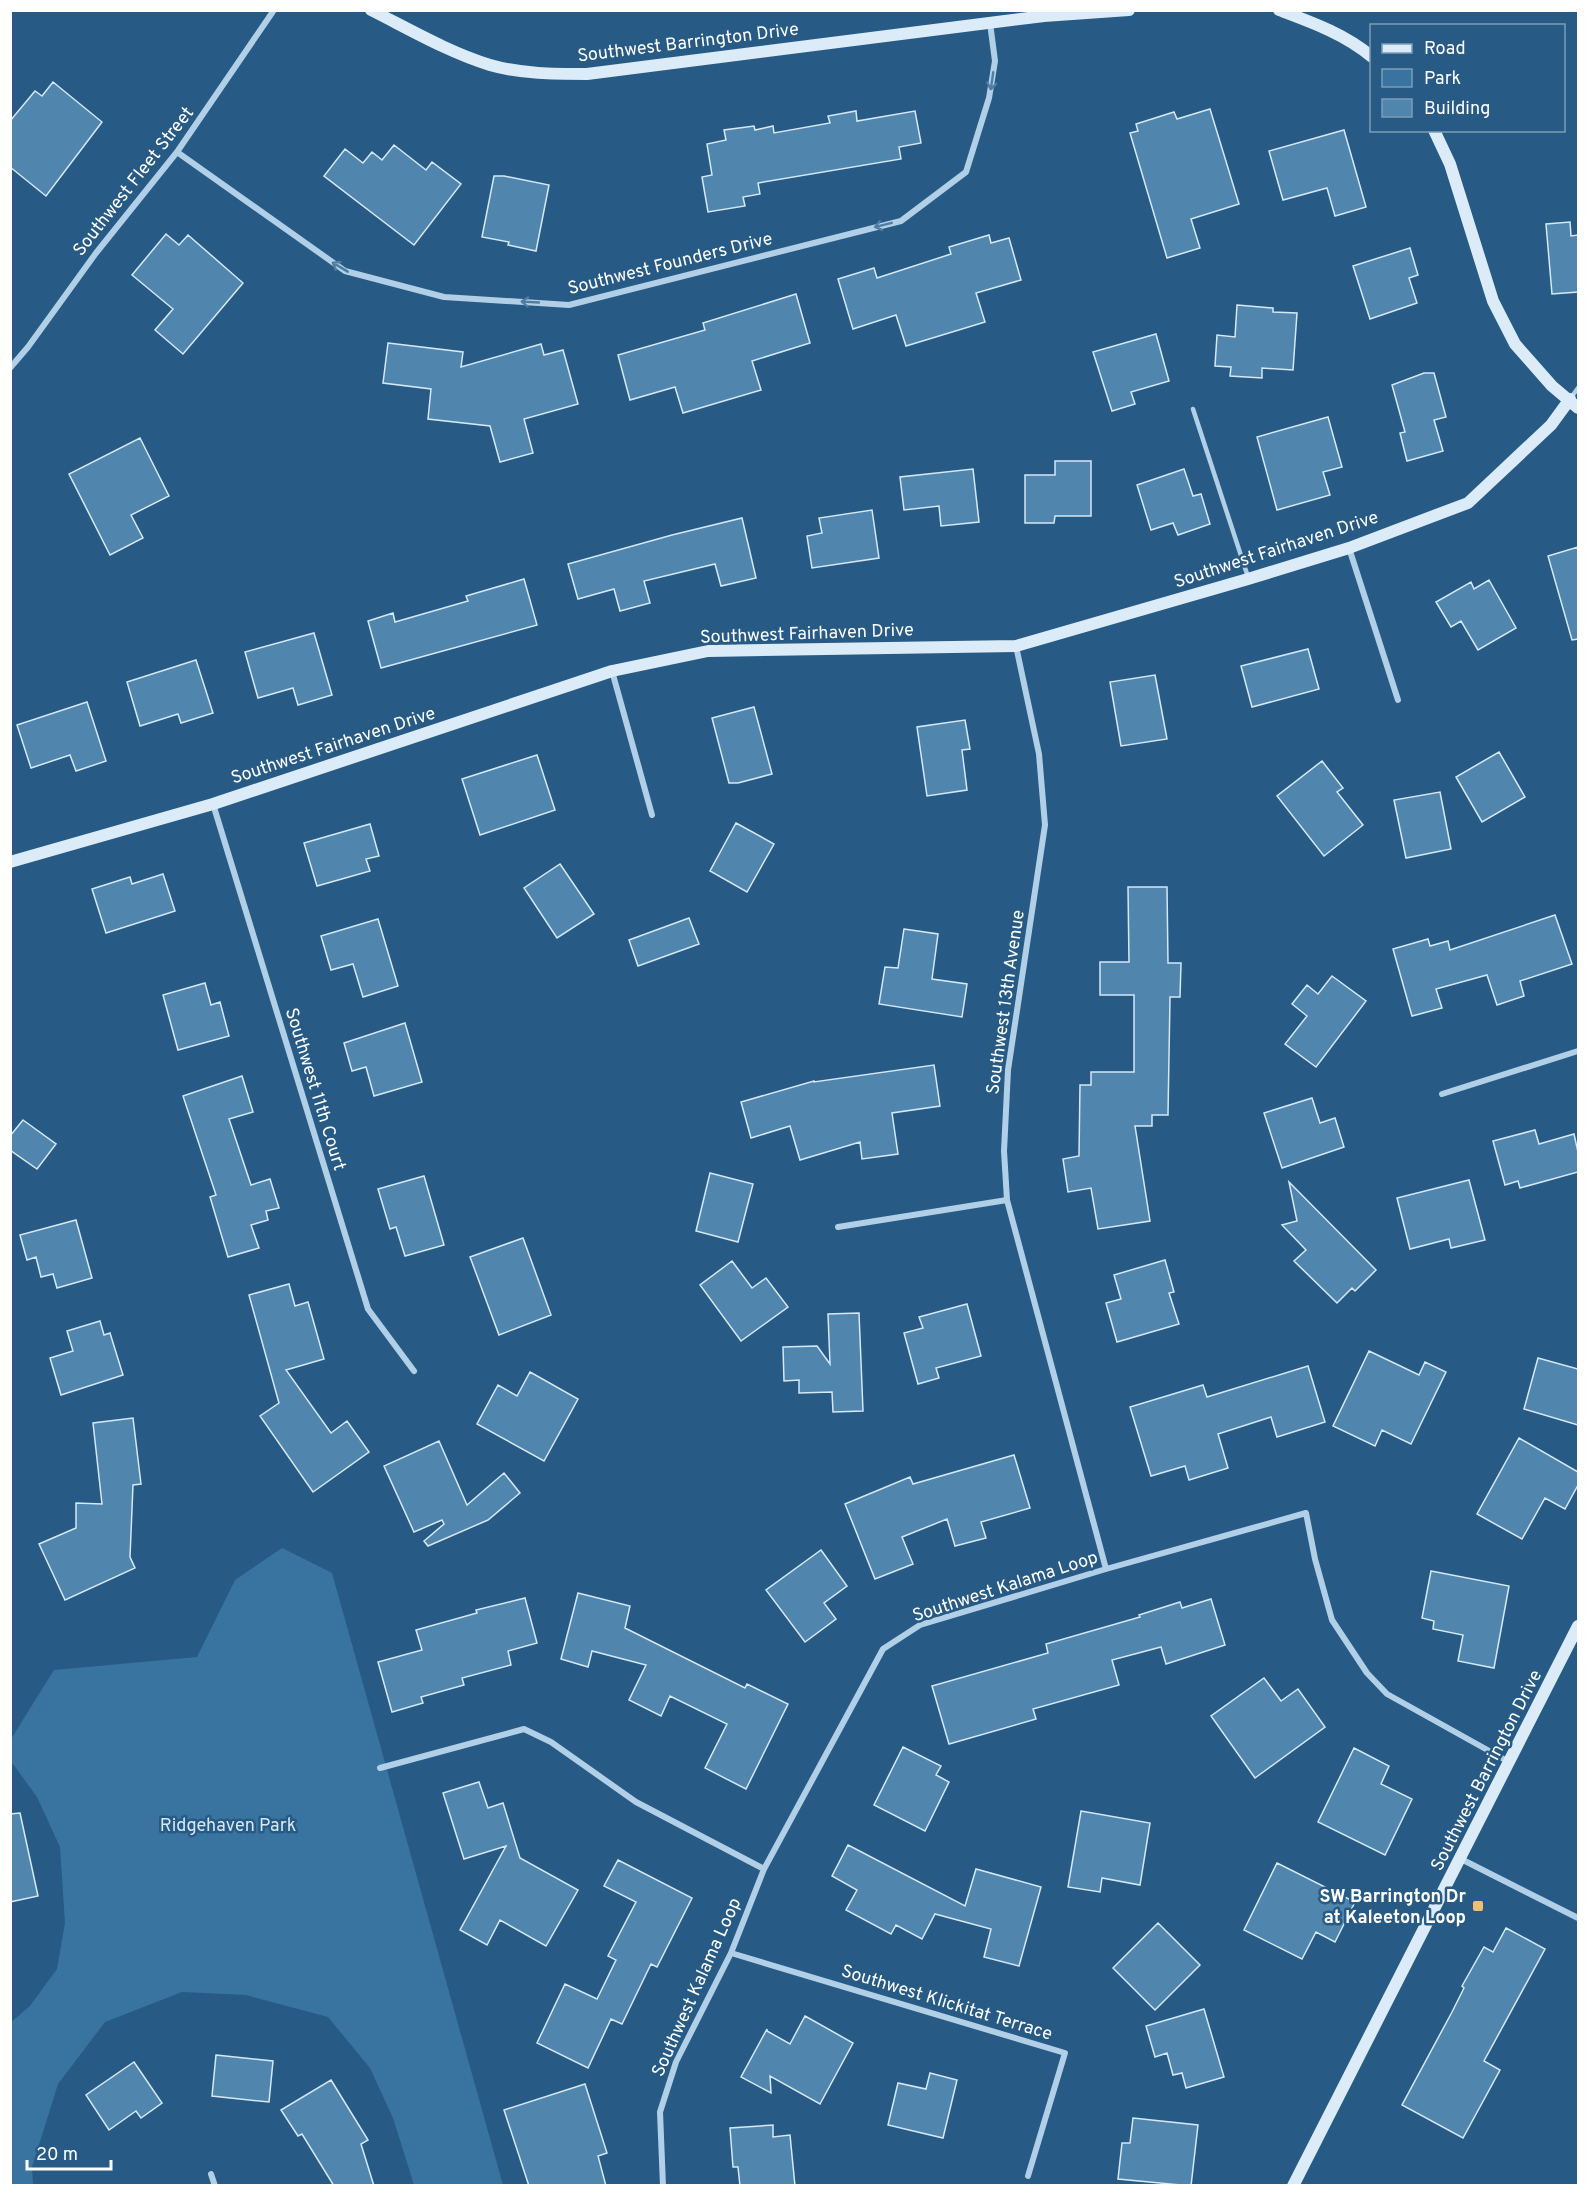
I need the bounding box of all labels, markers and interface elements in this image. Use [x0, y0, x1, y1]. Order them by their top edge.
street label: Southwest Barrington Drive [576, 19, 800, 68]
legend [1370, 24, 1565, 132]
text: Road [1424, 38, 1466, 61]
text: Park [1424, 68, 1461, 91]
one-way arrow [986, 70, 997, 90]
text: Building [1424, 98, 1490, 121]
street label: Southwest Fleet Street [69, 103, 200, 261]
one-way arrow [874, 220, 893, 232]
street label: Southwest Founders Drive [566, 228, 775, 301]
one-way arrow [332, 261, 349, 273]
one-way arrow [521, 297, 541, 308]
street label: Southwest Fairhaven Drive [1171, 506, 1382, 594]
street label: Southwest Fairhaven Drive [700, 619, 914, 650]
street label: Southwest Fairhaven Drive [228, 702, 439, 790]
street label: Southwest 13th Avenue [982, 909, 1031, 1096]
street label: Southwest 11th Court [279, 1005, 350, 1174]
street label: Southwest Kalama Loop [910, 1547, 1101, 1628]
street label: Southwest Barrington Drive [1427, 1666, 1548, 1875]
park label: Ridgehaven Park [160, 1815, 296, 1838]
place label: SW Barrington Dr at Kaleeton Loop [1319, 1886, 1466, 1930]
street label: Southwest Kalama Loop [647, 1895, 747, 2081]
marker: SW Barrington Dr at Kaleeton Loop [1471, 1899, 1485, 1913]
street label: Southwest Klickitat Terrace [838, 1960, 1055, 2047]
scale bar [27, 2133, 111, 2171]
text: 20 m [36, 2144, 78, 2167]

